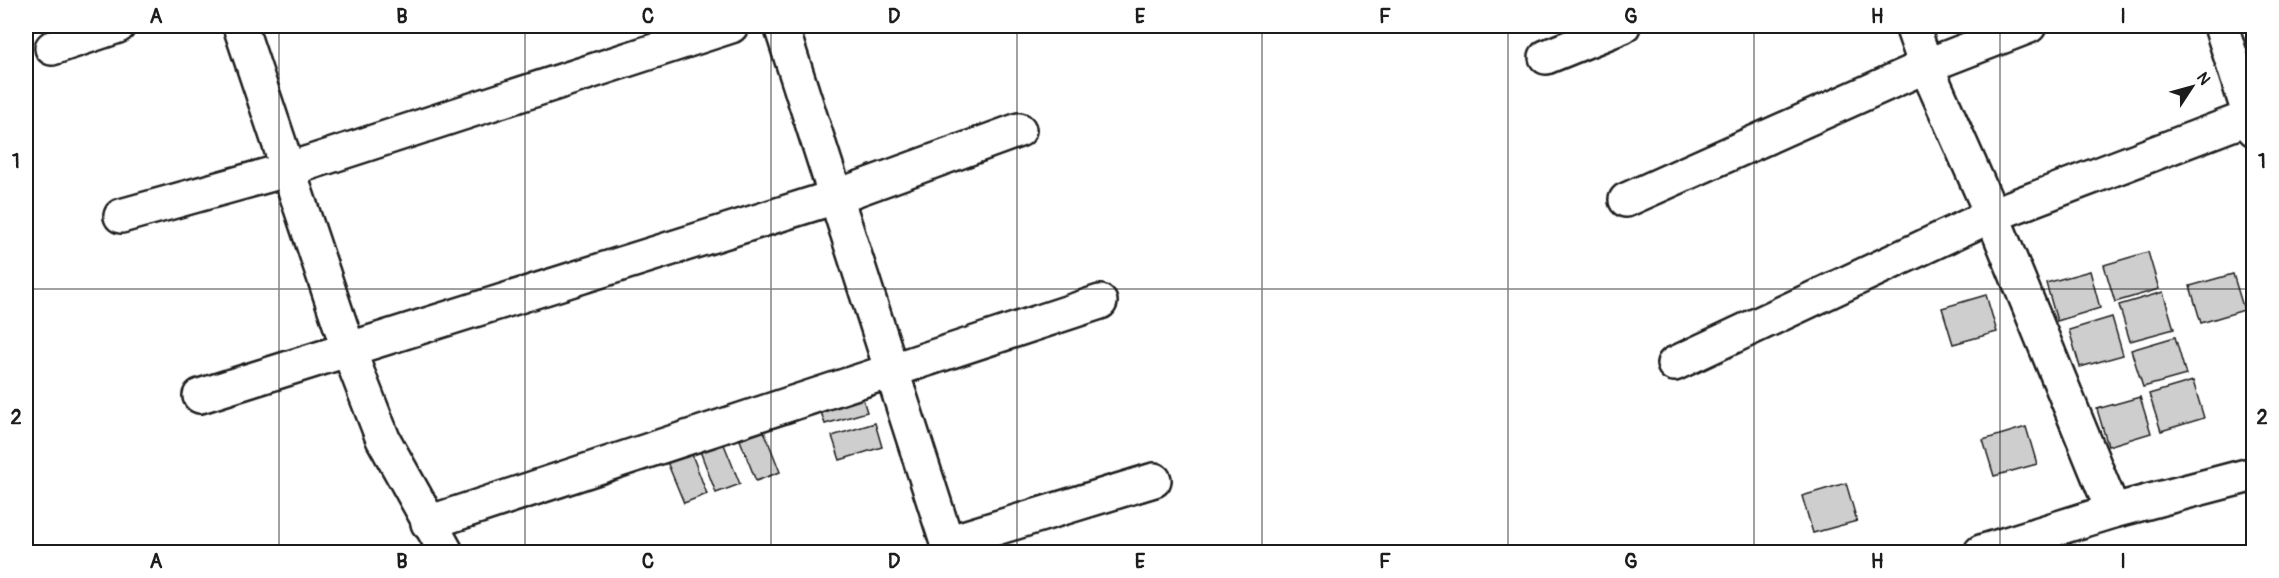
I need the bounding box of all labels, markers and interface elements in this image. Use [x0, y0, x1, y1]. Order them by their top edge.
text: A [150, 4, 163, 29]
text: B [396, 4, 408, 29]
text: C [642, 4, 654, 29]
text: D [888, 4, 901, 29]
text: E [1135, 4, 1146, 29]
text: F [1379, 4, 1391, 29]
text: G [1624, 4, 1638, 29]
text: H [1871, 4, 1884, 29]
text: I [2120, 4, 2126, 29]
north arrow [2162, 57, 2222, 117]
text: N [2192, 69, 2215, 89]
text: 1 [12, 149, 20, 174]
text: 1 [2258, 149, 2266, 174]
text: 2 [10, 405, 22, 430]
text: 2 [2256, 405, 2268, 430]
text: A [150, 549, 163, 574]
text: B [396, 549, 408, 574]
text: C [642, 549, 654, 574]
text: D [888, 549, 901, 574]
text: E [1135, 549, 1146, 574]
text: F [1379, 549, 1391, 574]
text: G [1624, 549, 1638, 574]
text: H [1871, 549, 1884, 574]
text: I [2120, 549, 2126, 574]

